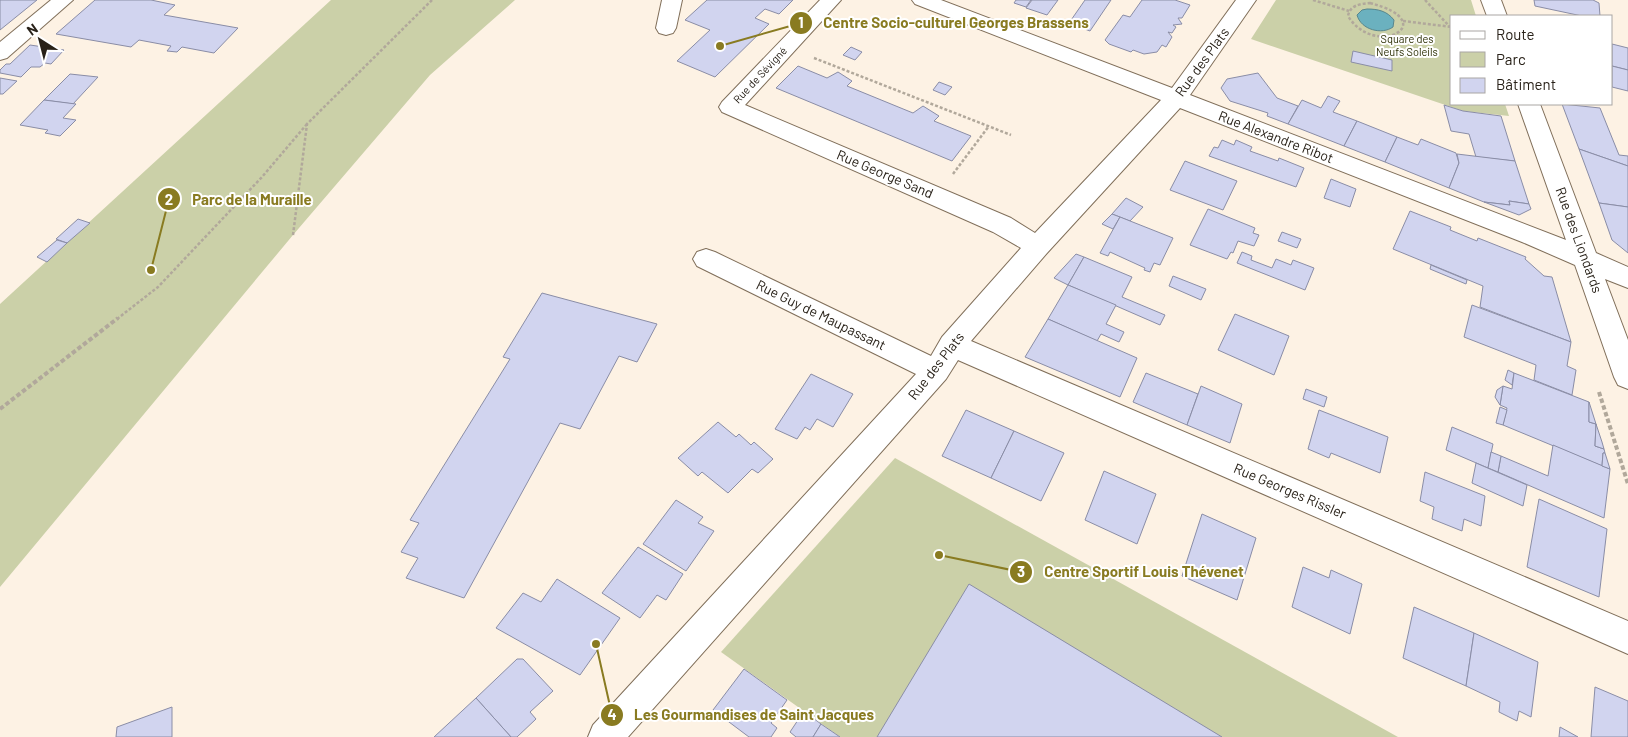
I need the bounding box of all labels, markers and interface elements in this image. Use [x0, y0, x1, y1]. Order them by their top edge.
callout: Centre Socio-culturel Georges Brassens [788, 8, 1099, 38]
text: 1 [798, 13, 804, 31]
text: Centre Socio-culturel Georges Brassens [823, 13, 1089, 31]
north arrow [15, 15, 65, 65]
legend [1450, 15, 1613, 105]
text: N [23, 19, 41, 39]
street label: Rue des Plats [1171, 24, 1233, 100]
text: Route [1496, 25, 1535, 43]
park label: Square des Neufs Soleils [1376, 32, 1438, 58]
street label: Rue de Sévigné [730, 44, 789, 106]
text: Parc [1496, 50, 1526, 68]
text: Bâtiment [1496, 75, 1556, 93]
street label: Rue Alexandre Ribot [1216, 107, 1336, 166]
street label: Rue George Sand [834, 146, 936, 202]
callout: Parc de la Muraille [157, 184, 321, 214]
street label: Rue des Liondards [1552, 184, 1607, 295]
text: 2 [165, 190, 173, 208]
text: Parc de la Muraille [192, 190, 312, 208]
street label: Rue Guy de Maupassant [754, 276, 889, 353]
street label: Rue des Plats [904, 328, 967, 403]
street label: Rue Georges Rissler [1231, 459, 1349, 522]
callout: Centre Sportif Louis Thévenet [1009, 557, 1253, 587]
text: 3 [1017, 562, 1025, 580]
text: Centre Sportif Louis Thévenet [1044, 562, 1244, 580]
callout: Les Gourmandises de Saint Jacques [599, 700, 884, 730]
text: 4 [607, 705, 617, 723]
text: Les Gourmandises de Saint Jacques [634, 705, 874, 723]

